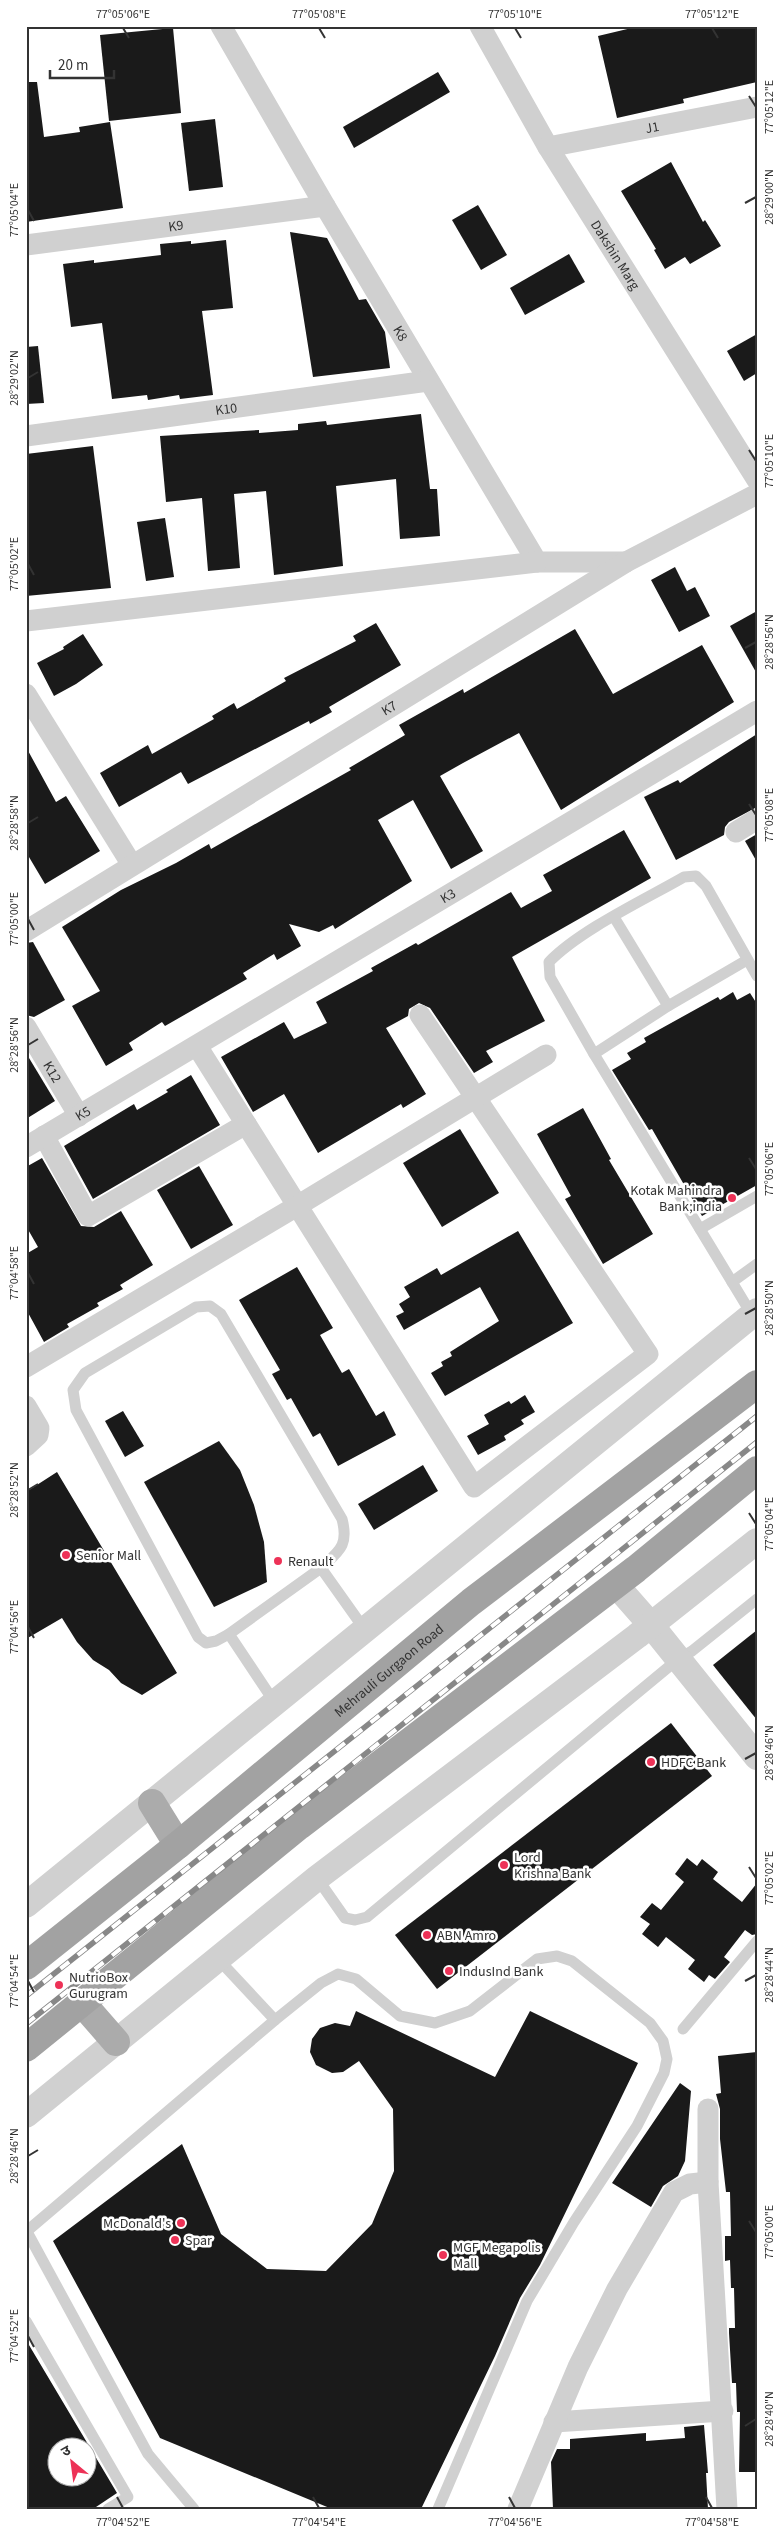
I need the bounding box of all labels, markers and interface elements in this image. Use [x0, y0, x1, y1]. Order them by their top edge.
text: 77°05'06"E [96, 6, 150, 23]
text: 77°05'08"E [292, 6, 346, 23]
text: 77°05'10"E [488, 6, 542, 23]
text: 77°05'12"E [685, 6, 739, 23]
scale bar [50, 48, 114, 80]
text: 20 m [58, 55, 88, 76]
text: 77°05'12"E [761, 80, 778, 134]
street label: J1 [644, 117, 661, 139]
text: 28°29'00"N [761, 169, 778, 225]
text: 77°05'04"E [6, 183, 23, 237]
street label: K9 [167, 216, 185, 237]
street label: Dakshin Marg [585, 216, 644, 294]
street label: K8 [387, 322, 412, 345]
text: 28°29'02"N [6, 350, 23, 406]
street label: K10 [214, 398, 239, 421]
text: 77°05'10"E [761, 434, 778, 488]
text: 77°05'02"E [6, 537, 23, 591]
text: 28°28'56"N [761, 614, 778, 670]
street label: K7 [378, 696, 401, 721]
text: 77°05'08"E [761, 788, 778, 842]
text: 28°28'58"N [6, 795, 23, 851]
street label: K3 [437, 884, 460, 909]
text: 77°05'00"E [6, 892, 23, 946]
text: 28°28'56"N [6, 1017, 23, 1073]
street label: K12 [38, 1058, 66, 1087]
street label: K5 [72, 1102, 95, 1127]
text: 77°05'06"E [761, 1142, 778, 1196]
place label: Kotak Mahindra Bank;india [630, 1181, 722, 1217]
marker: Kotak Mahindra Bank;india [726, 1192, 738, 1204]
text: 77°04'58"E [6, 1246, 23, 1300]
text: 28°28'50"N [761, 1280, 778, 1336]
text: 28°28'52"N [6, 1462, 23, 1518]
text: 77°05'04"E [761, 1497, 778, 1551]
place label: Senior Mall [76, 1546, 142, 1566]
marker: Senior Mall [60, 1549, 72, 1561]
place label: Renault [288, 1552, 334, 1572]
marker: Renault [272, 1555, 284, 1567]
text: 77°04'56"E [6, 1600, 23, 1654]
street label: Mehrauli Gurgaon Road [330, 1620, 448, 1722]
text: 28°28'46"N [761, 1725, 778, 1781]
place label: HDFC Bank [661, 1753, 726, 1773]
marker: HDFC Bank [645, 1756, 657, 1768]
place label: Lord Krishna Bank [514, 1848, 591, 1884]
text: 77°05'02"E [761, 1851, 778, 1905]
marker: Lord Krishna Bank [498, 1859, 510, 1871]
place label: ABN Amro [437, 1926, 496, 1946]
marker: ABN Amro [421, 1929, 433, 1941]
text: 28°28'44"N [761, 1947, 778, 2003]
text: 77°04'54"E [6, 1954, 23, 2008]
place label: IndusInd Bank [459, 1962, 543, 1982]
marker: IndusInd Bank [443, 1965, 455, 1977]
place label: NutrioBox Gurugram [69, 1968, 129, 2004]
marker: NutrioBox Gurugram [53, 1979, 65, 1991]
text: 28°28'46"N [6, 2128, 23, 2184]
text: 77°05'00"E [761, 2205, 778, 2259]
place label: McDonald's [103, 2214, 171, 2234]
marker: McDonald's [175, 2217, 187, 2229]
place label: Spar [185, 2231, 212, 2251]
marker: Spar [169, 2234, 181, 2246]
place label: MGF Megapolis Mall [453, 2238, 541, 2274]
marker: MGF Megapolis Mall [437, 2249, 449, 2261]
text: 77°04'52"E [6, 2309, 23, 2363]
text: 28°28'40"N [761, 2391, 778, 2447]
north arrow [48, 2438, 98, 2488]
text: उ [58, 2440, 75, 2462]
text: 77°04'52"E [96, 2514, 150, 2531]
text: 77°04'54"E [292, 2514, 346, 2531]
text: 77°04'56"E [488, 2514, 542, 2531]
text: 77°04'58"E [685, 2514, 739, 2531]

